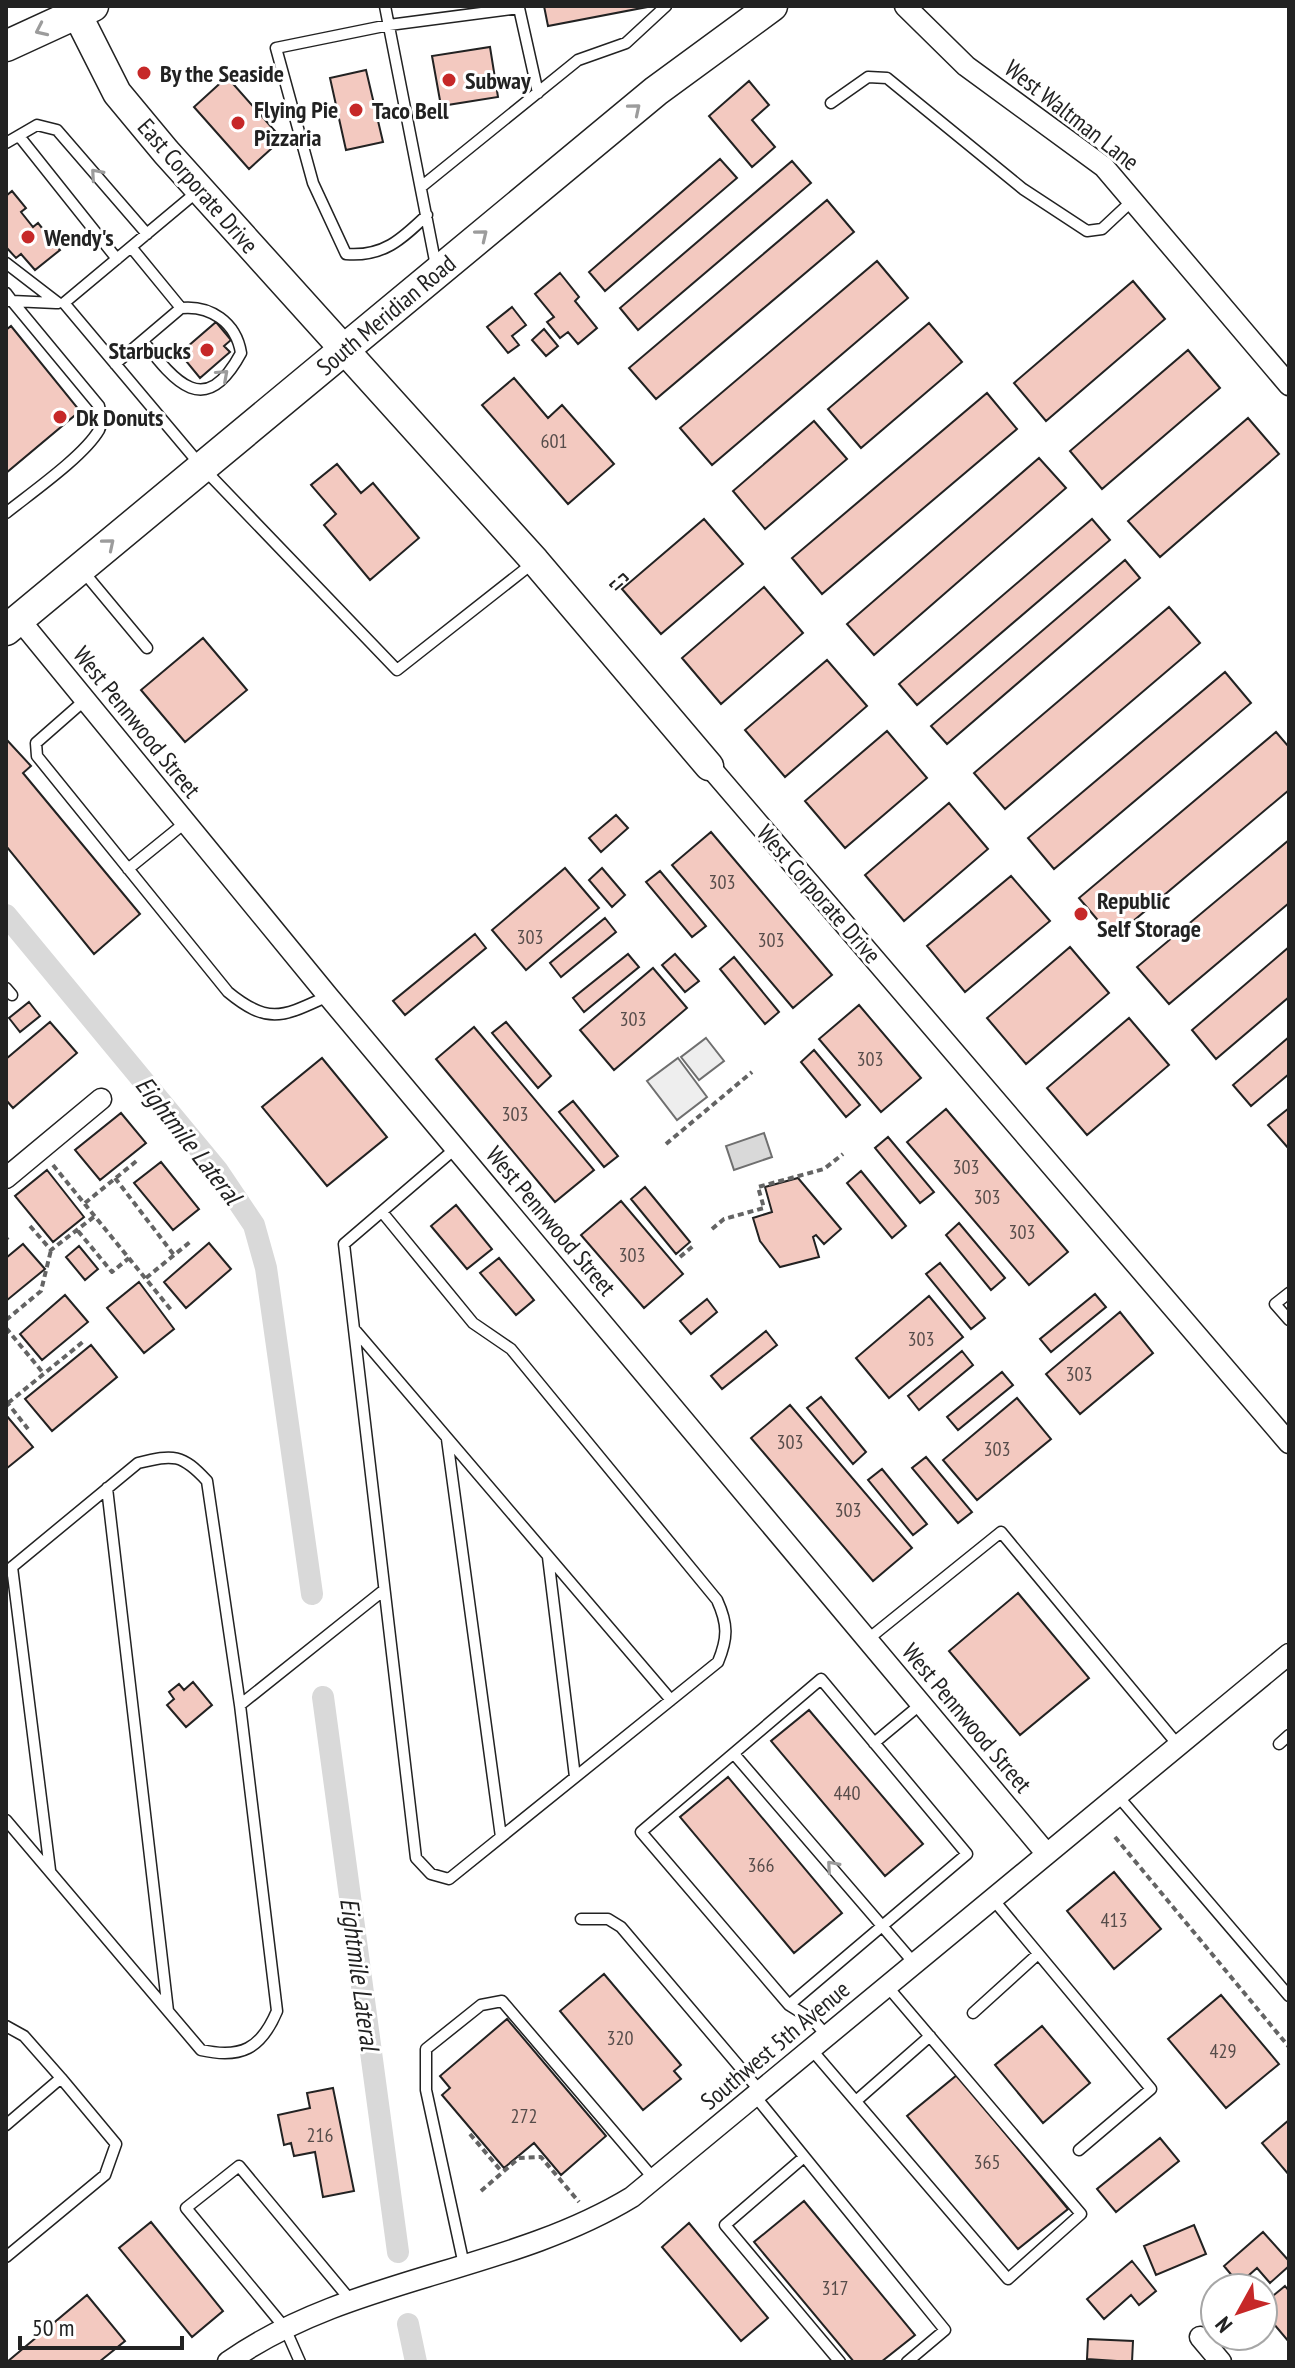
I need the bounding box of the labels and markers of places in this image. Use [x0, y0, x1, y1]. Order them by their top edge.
place label: By the Seaside [160, 58, 284, 89]
marker: By the Seaside [135, 64, 153, 82]
place label: Subway [465, 65, 531, 96]
marker: Subway [440, 71, 458, 89]
place label: Flying Pie Pizzaria [254, 94, 338, 153]
place label: Taco Bell [372, 95, 449, 126]
marker: Taco Bell [347, 101, 365, 119]
marker: Flying Pie Pizzaria [229, 114, 247, 132]
place label: Wendy's [43, 222, 114, 253]
marker: Wendy's [19, 228, 37, 246]
place label: Starbucks [109, 335, 191, 366]
marker: Starbucks [198, 341, 216, 359]
place label: Dk Donuts [76, 402, 163, 433]
marker: Dk Donuts [51, 408, 69, 426]
place label: Republic Self Storage [1097, 885, 1201, 944]
marker: Republic Self Storage [1072, 905, 1090, 923]

